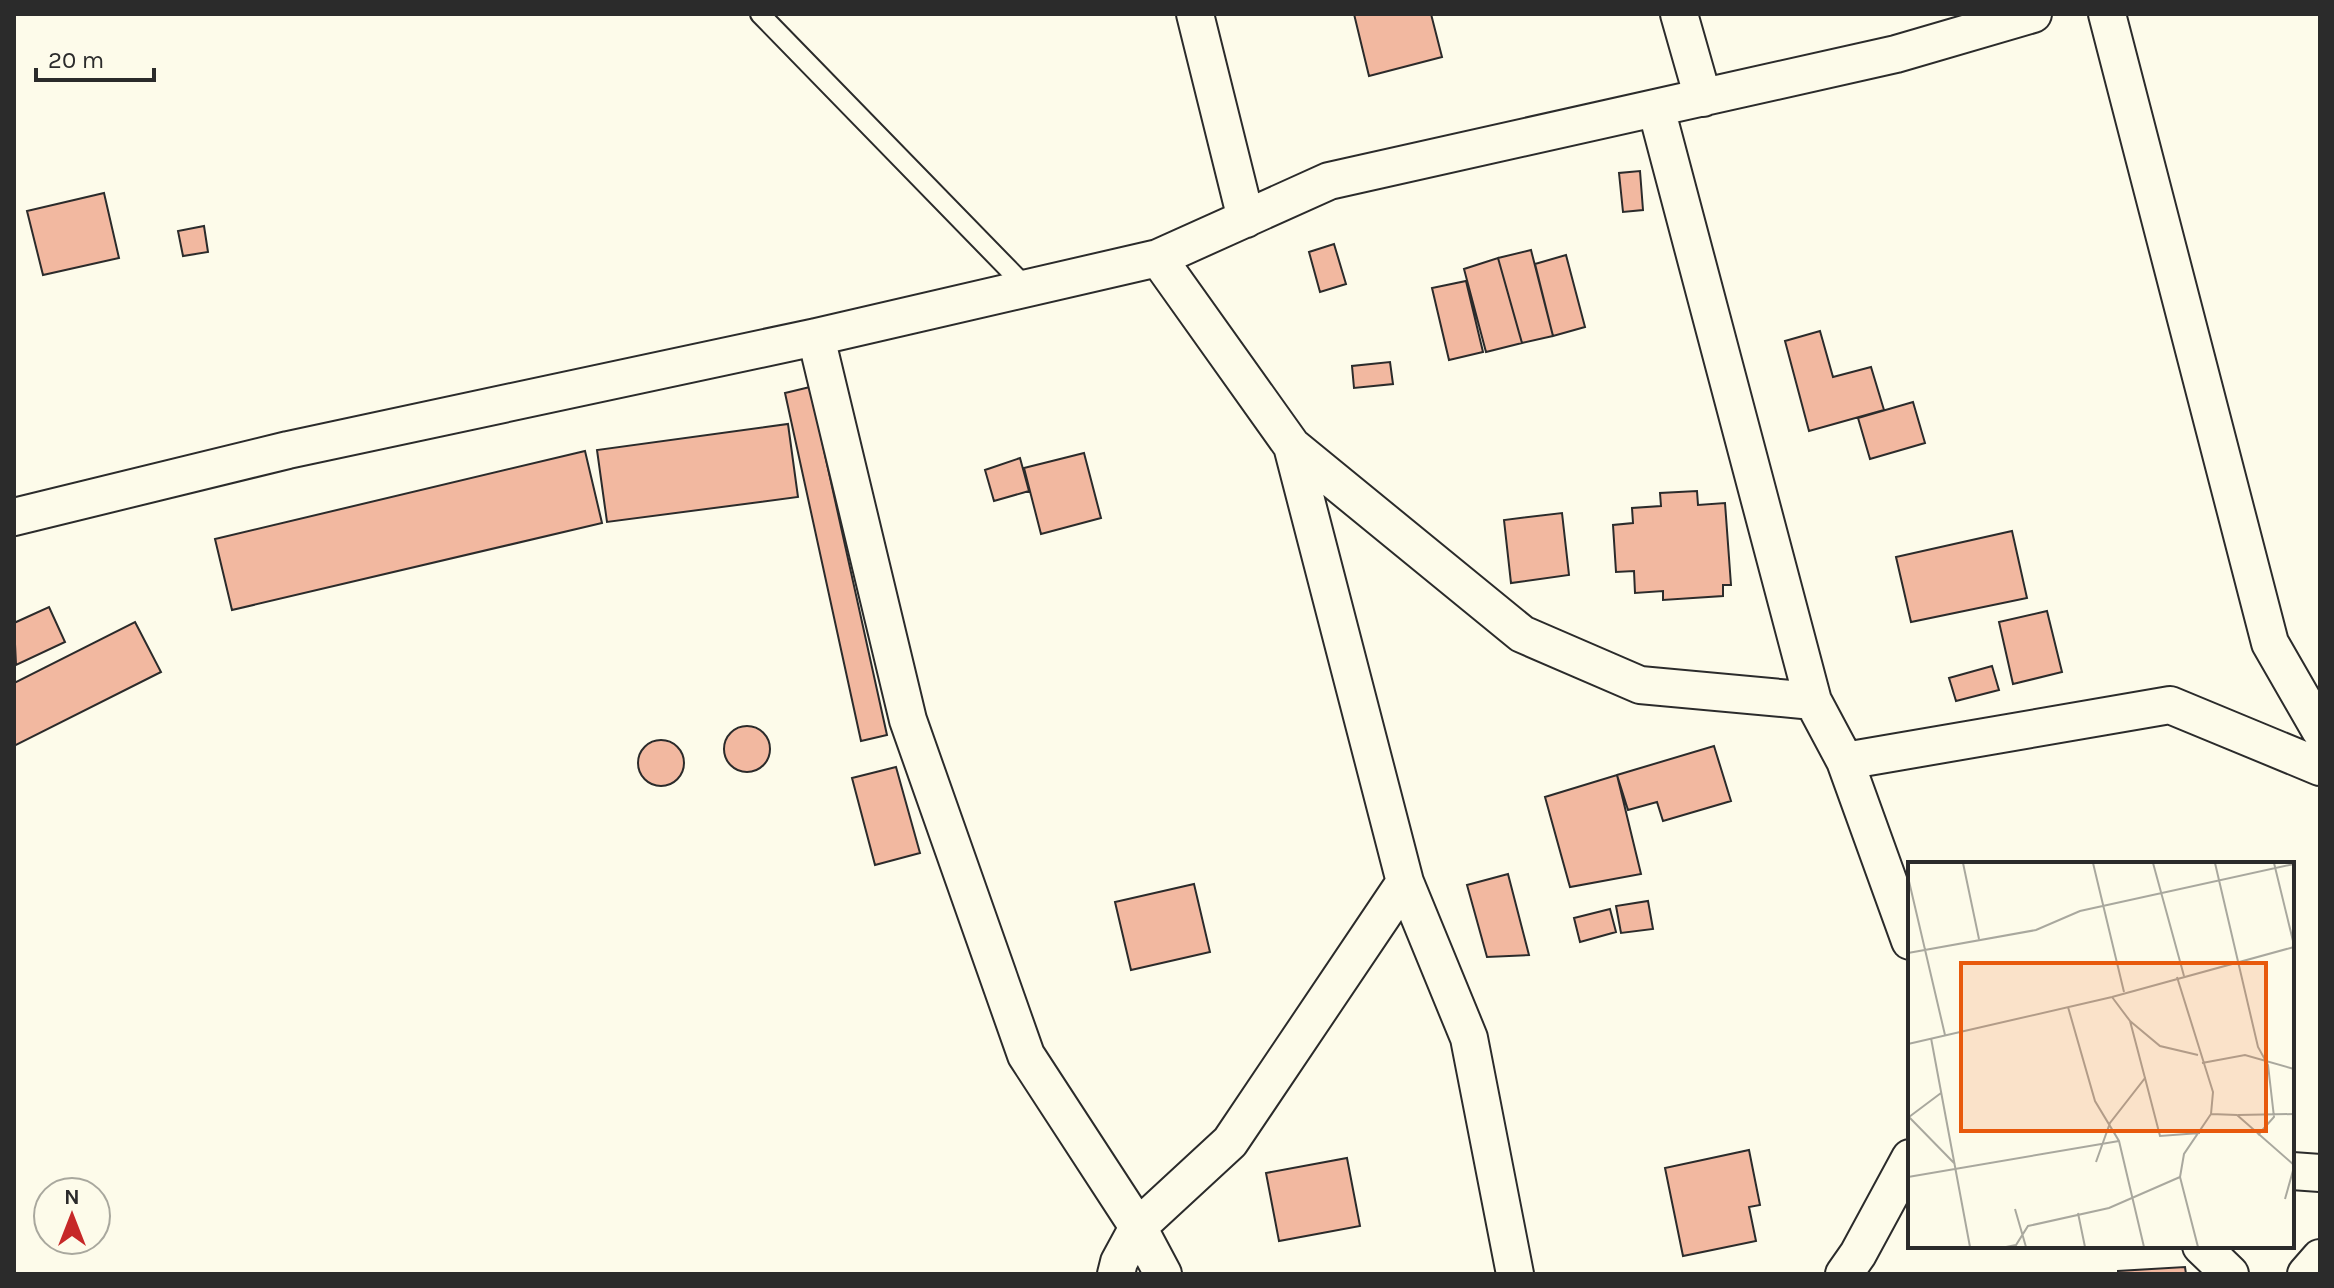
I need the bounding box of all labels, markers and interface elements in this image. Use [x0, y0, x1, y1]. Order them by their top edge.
scale bar [36, 32, 154, 82]
text: 20 m [48, 46, 104, 74]
inset map [1908, 862, 2294, 1248]
north arrow [32, 1176, 112, 1256]
text: N [64, 1184, 80, 1210]

